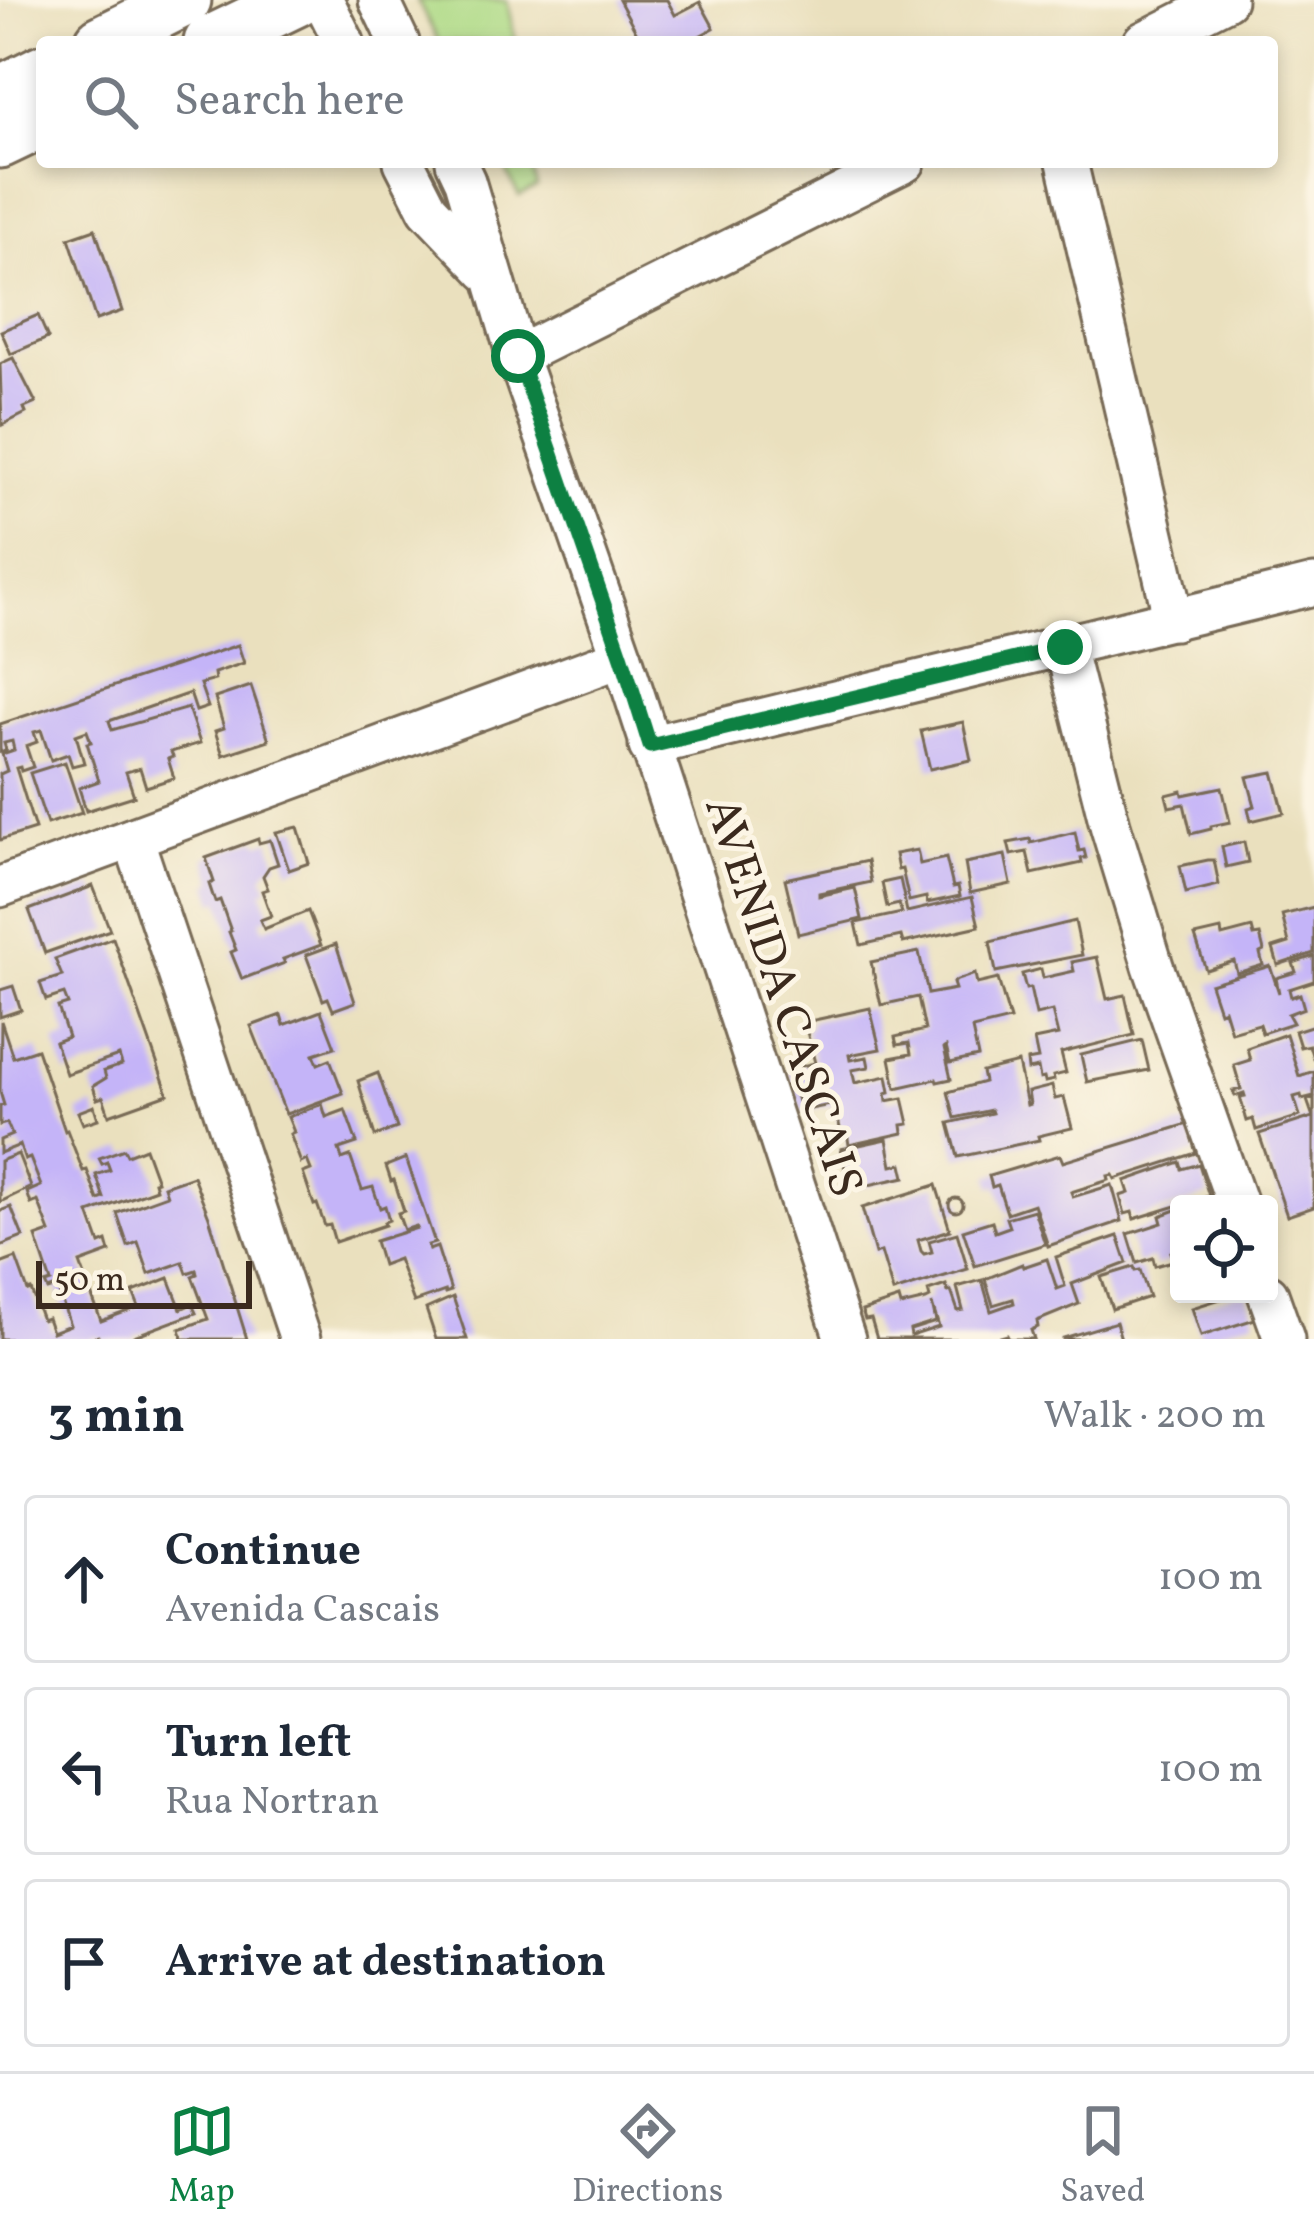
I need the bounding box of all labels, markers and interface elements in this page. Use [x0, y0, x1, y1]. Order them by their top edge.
search box [36, 36, 1278, 168]
icon: search [78, 69, 144, 135]
text: Search here [174, 71, 405, 134]
route start [491, 329, 545, 383]
route end [1038, 620, 1092, 674]
street label: AVENIDA CASCAIS [685, 789, 878, 1206]
map controls [1170, 1195, 1278, 1303]
button: locate [1170, 1195, 1278, 1303]
scale bar [36, 1255, 252, 1308]
text: 50 m [54, 1259, 125, 1305]
text: 3 min [48, 1382, 185, 1453]
text: Walk · 200 m [1044, 1390, 1266, 1444]
text: Continue [165, 1521, 361, 1584]
icon: ahead [51, 1546, 117, 1612]
text: 100 m [1158, 1552, 1263, 1606]
text: Avenida Cascais [165, 1584, 440, 1638]
text: Turn left [165, 1713, 351, 1776]
icon: left [51, 1738, 117, 1804]
text: 100 m [1158, 1744, 1263, 1798]
text: Rua Nortran [165, 1776, 380, 1830]
icon: arrive [51, 1930, 117, 1996]
text: Arrive at destination [165, 1932, 606, 1995]
tab: Map [169, 2098, 235, 2216]
tab: Directions [572, 2098, 723, 2216]
tab: Saved [1060, 2098, 1145, 2216]

